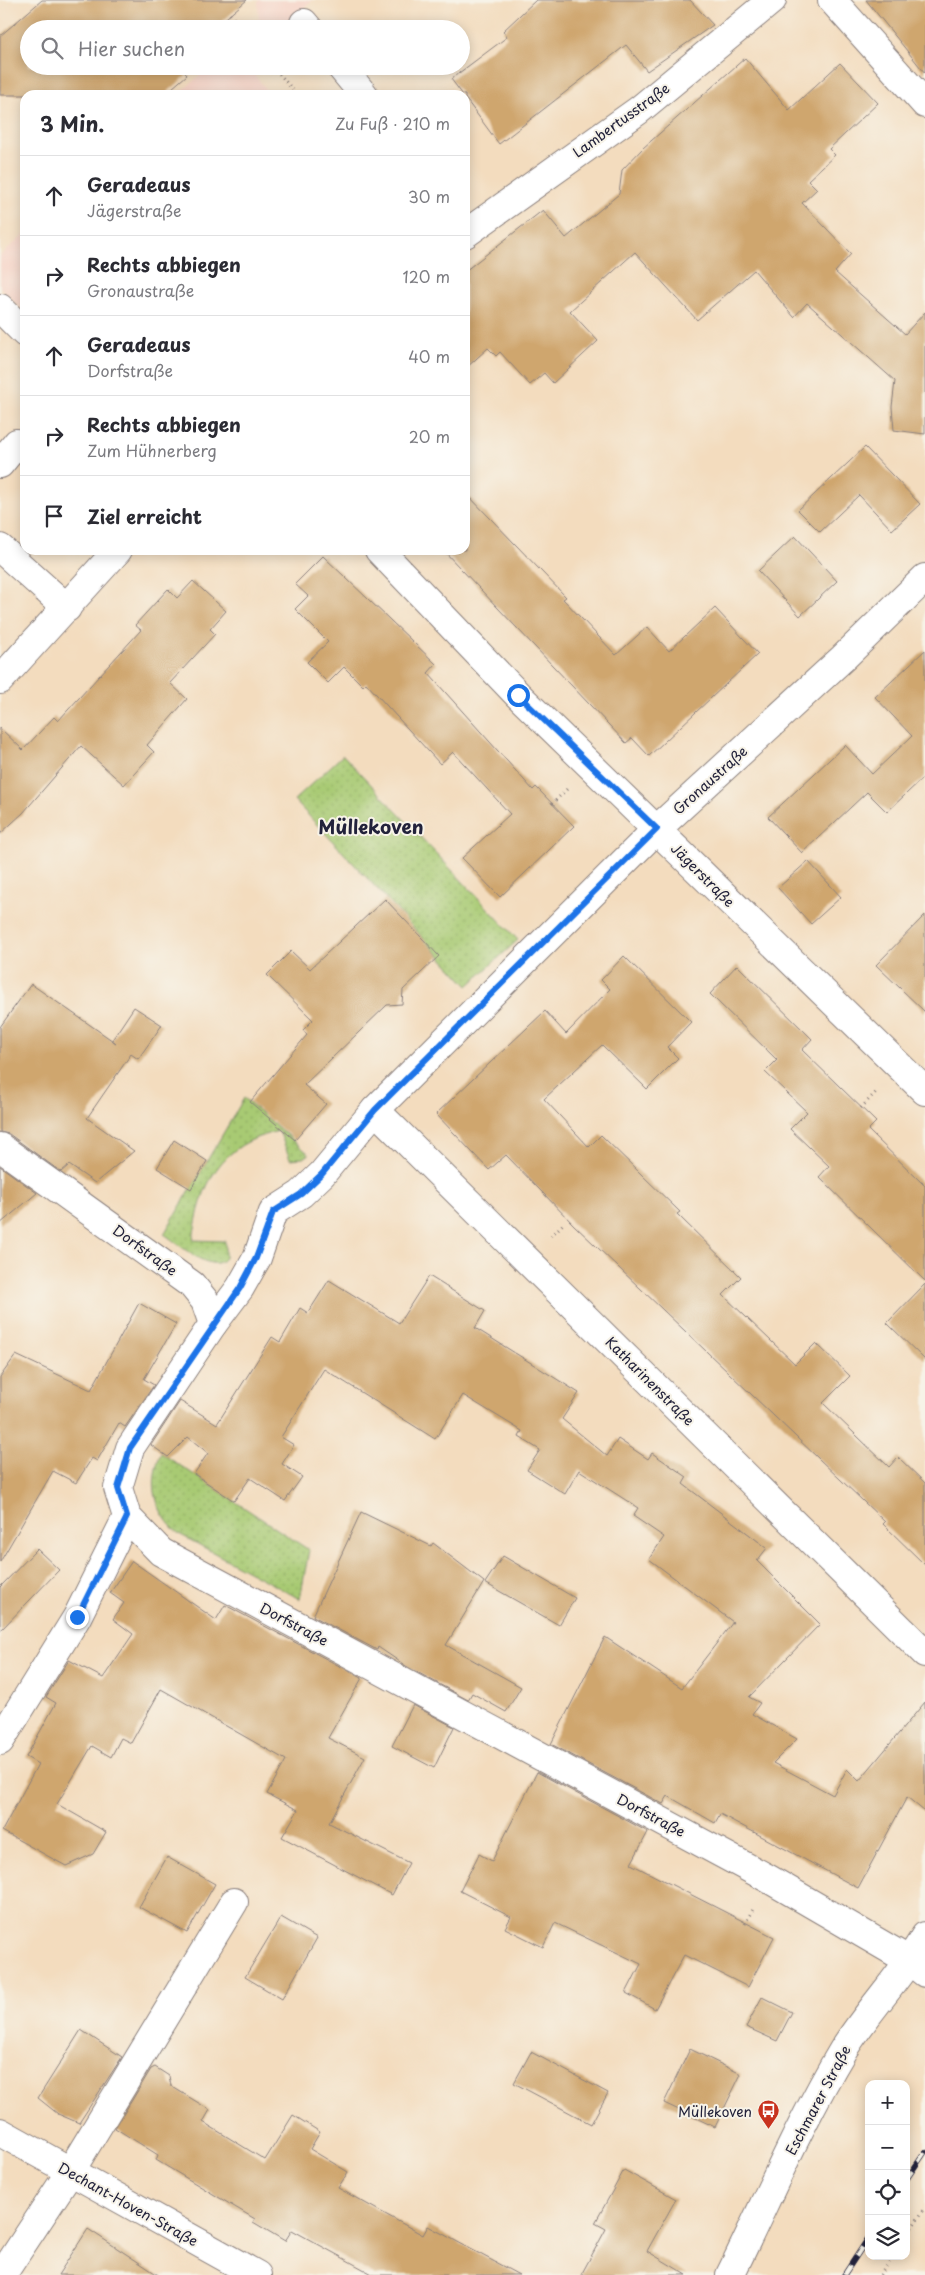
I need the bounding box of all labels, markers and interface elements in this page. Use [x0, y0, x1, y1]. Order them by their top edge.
search box [20, 20, 470, 75]
icon: search [38, 34, 66, 62]
text: Hier suchen [78, 34, 185, 62]
street label: Lambertusstraße [568, 78, 674, 162]
text: 3 Min. [40, 107, 104, 139]
text: Zu Fuß · 210 m [335, 111, 450, 135]
text: Geradeaus [87, 170, 191, 198]
icon: ahead [40, 182, 68, 210]
text: 30 m [408, 184, 450, 208]
text: Jägerstraße [87, 198, 182, 222]
text: Rechts abbiegen [87, 250, 241, 278]
icon: right [40, 262, 68, 290]
text: 120 m [403, 264, 450, 288]
text: Gronaustraße [87, 278, 194, 302]
text: Geradeaus [87, 330, 191, 358]
icon: ahead [40, 342, 68, 370]
text: 40 m [408, 344, 450, 368]
text: Dorfstraße [87, 358, 173, 382]
text: Rechts abbiegen [87, 410, 241, 438]
icon: right [40, 422, 68, 450]
text: 20 m [409, 424, 450, 448]
text: Zum Hühnerberg [87, 438, 217, 462]
icon: arrive [40, 502, 68, 530]
text: Ziel erreicht [87, 502, 202, 530]
route start [507, 684, 530, 707]
street label: Gronaustraße [668, 741, 752, 819]
district label: Müllekoven [318, 812, 424, 840]
street label: Jägerstraße [666, 838, 740, 912]
street label: Dorfstraße [108, 1219, 182, 1281]
street label: Katharinenstraße [601, 1332, 699, 1430]
street label: Dorfstraße [256, 1597, 332, 1651]
route end [66, 1606, 89, 1629]
street label: Dorfstraße [613, 1788, 689, 1842]
street label: Eschmarer Straße [780, 2042, 856, 2158]
map controls [865, 2080, 910, 2260]
button: + [865, 2080, 910, 2125]
bus stop icon: Müllekoven [756, 2099, 780, 2130]
place label: Müllekoven [678, 2101, 752, 2122]
button: − [865, 2125, 910, 2170]
street label: Dechant-Hoven-Straße [54, 2157, 202, 2251]
button: locate [865, 2170, 910, 2215]
button: layers [865, 2215, 910, 2260]

